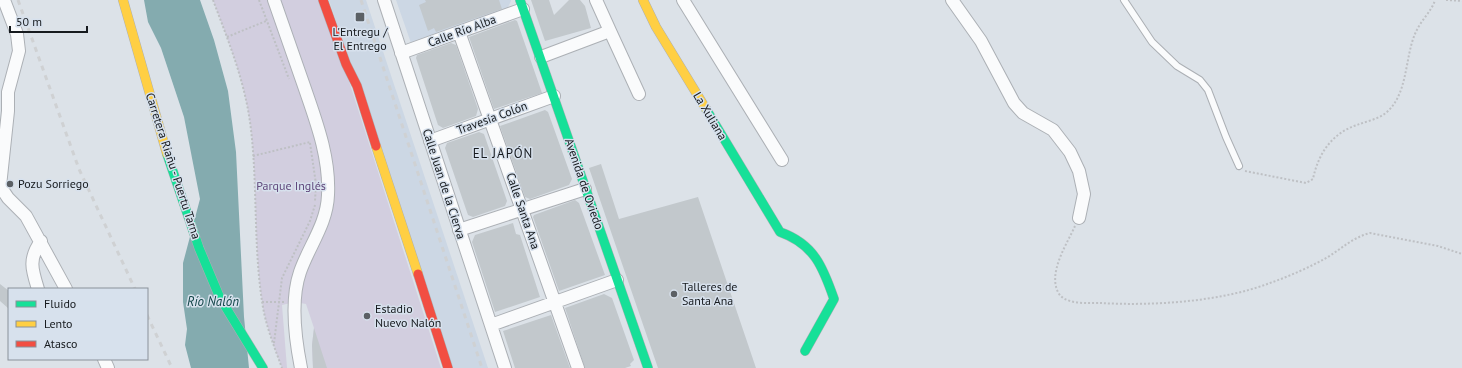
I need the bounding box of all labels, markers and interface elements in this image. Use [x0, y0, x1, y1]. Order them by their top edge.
scale bar [10, 8, 87, 34]
marker: L'Entregu / El Entrego [354, 11, 366, 23]
street label: Calle Río Alba [426, 11, 498, 50]
text: 50 m [16, 14, 42, 29]
place label: L'Entregu / El Entrego [333, 24, 388, 53]
street label: La Xuliana [690, 89, 731, 143]
street label: Carretera Riañu - Puertu Tarna [143, 91, 204, 241]
street label: Travesía Colón [455, 98, 529, 137]
street label: Calle Juan de la Cierva [420, 127, 469, 241]
street label: Avenida de Oviedo [562, 136, 607, 231]
district label: EL JAPÓN [473, 145, 533, 162]
street label: Calle Santa Ana [503, 170, 544, 251]
place label: Pozu Sorriego [18, 176, 89, 191]
park label: Parque Inglés [256, 178, 326, 193]
marker: Pozu Sorriego [5, 179, 15, 189]
place label: Talleres de Santa Ana [682, 279, 737, 308]
legend [8, 288, 148, 360]
marker: Talleres de Santa Ana [669, 289, 679, 299]
water label: Río Nalón [187, 293, 239, 310]
text: Fluido [44, 296, 76, 311]
place label: Estadio Nuevo Nalón [375, 301, 441, 330]
marker: Estadio Nuevo Nalón [362, 311, 372, 321]
text: Lento [44, 316, 73, 331]
text: Atasco [44, 336, 77, 351]

